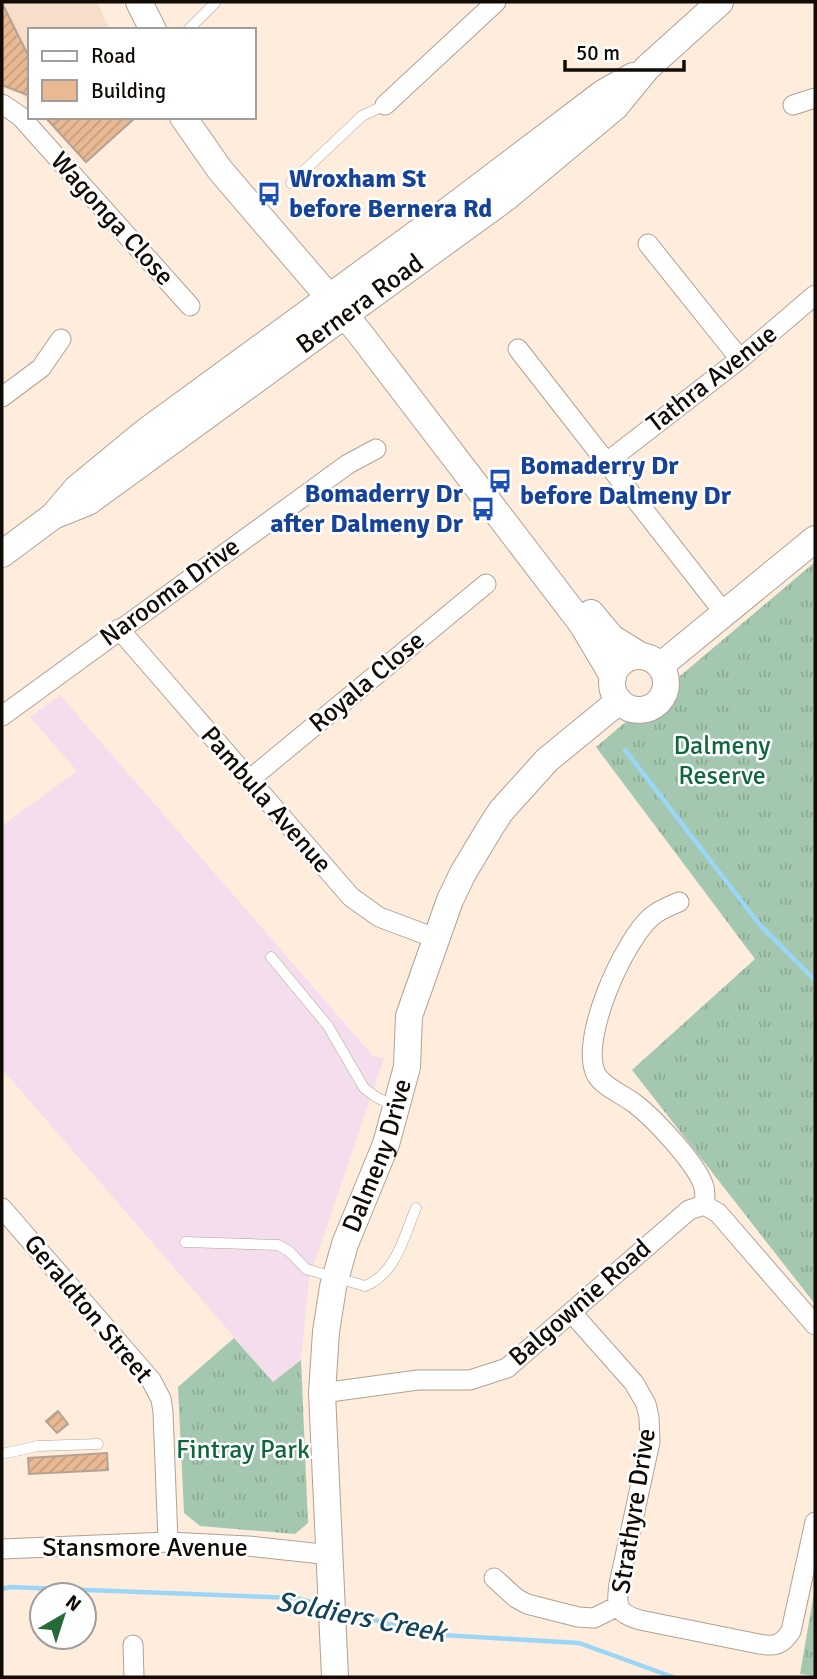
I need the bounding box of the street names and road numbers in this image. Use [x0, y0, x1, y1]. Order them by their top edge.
street label: Wagonga Close [43, 145, 181, 293]
street label: Bernera Road [290, 247, 430, 361]
street label: Tathra Avenue [640, 318, 784, 440]
street label: Narooma Drive [94, 531, 246, 653]
street label: Royala Close [303, 624, 431, 740]
street label: Pambula Avenue [194, 720, 338, 880]
street label: Dalmeny Drive [335, 1075, 419, 1237]
street label: Geraldton Street [17, 1228, 159, 1390]
street label: Balgownie Road [502, 1233, 658, 1373]
street label: Strathyre Drive [605, 1426, 663, 1596]
street label: Stansmore Avenue [42, 1532, 248, 1564]

